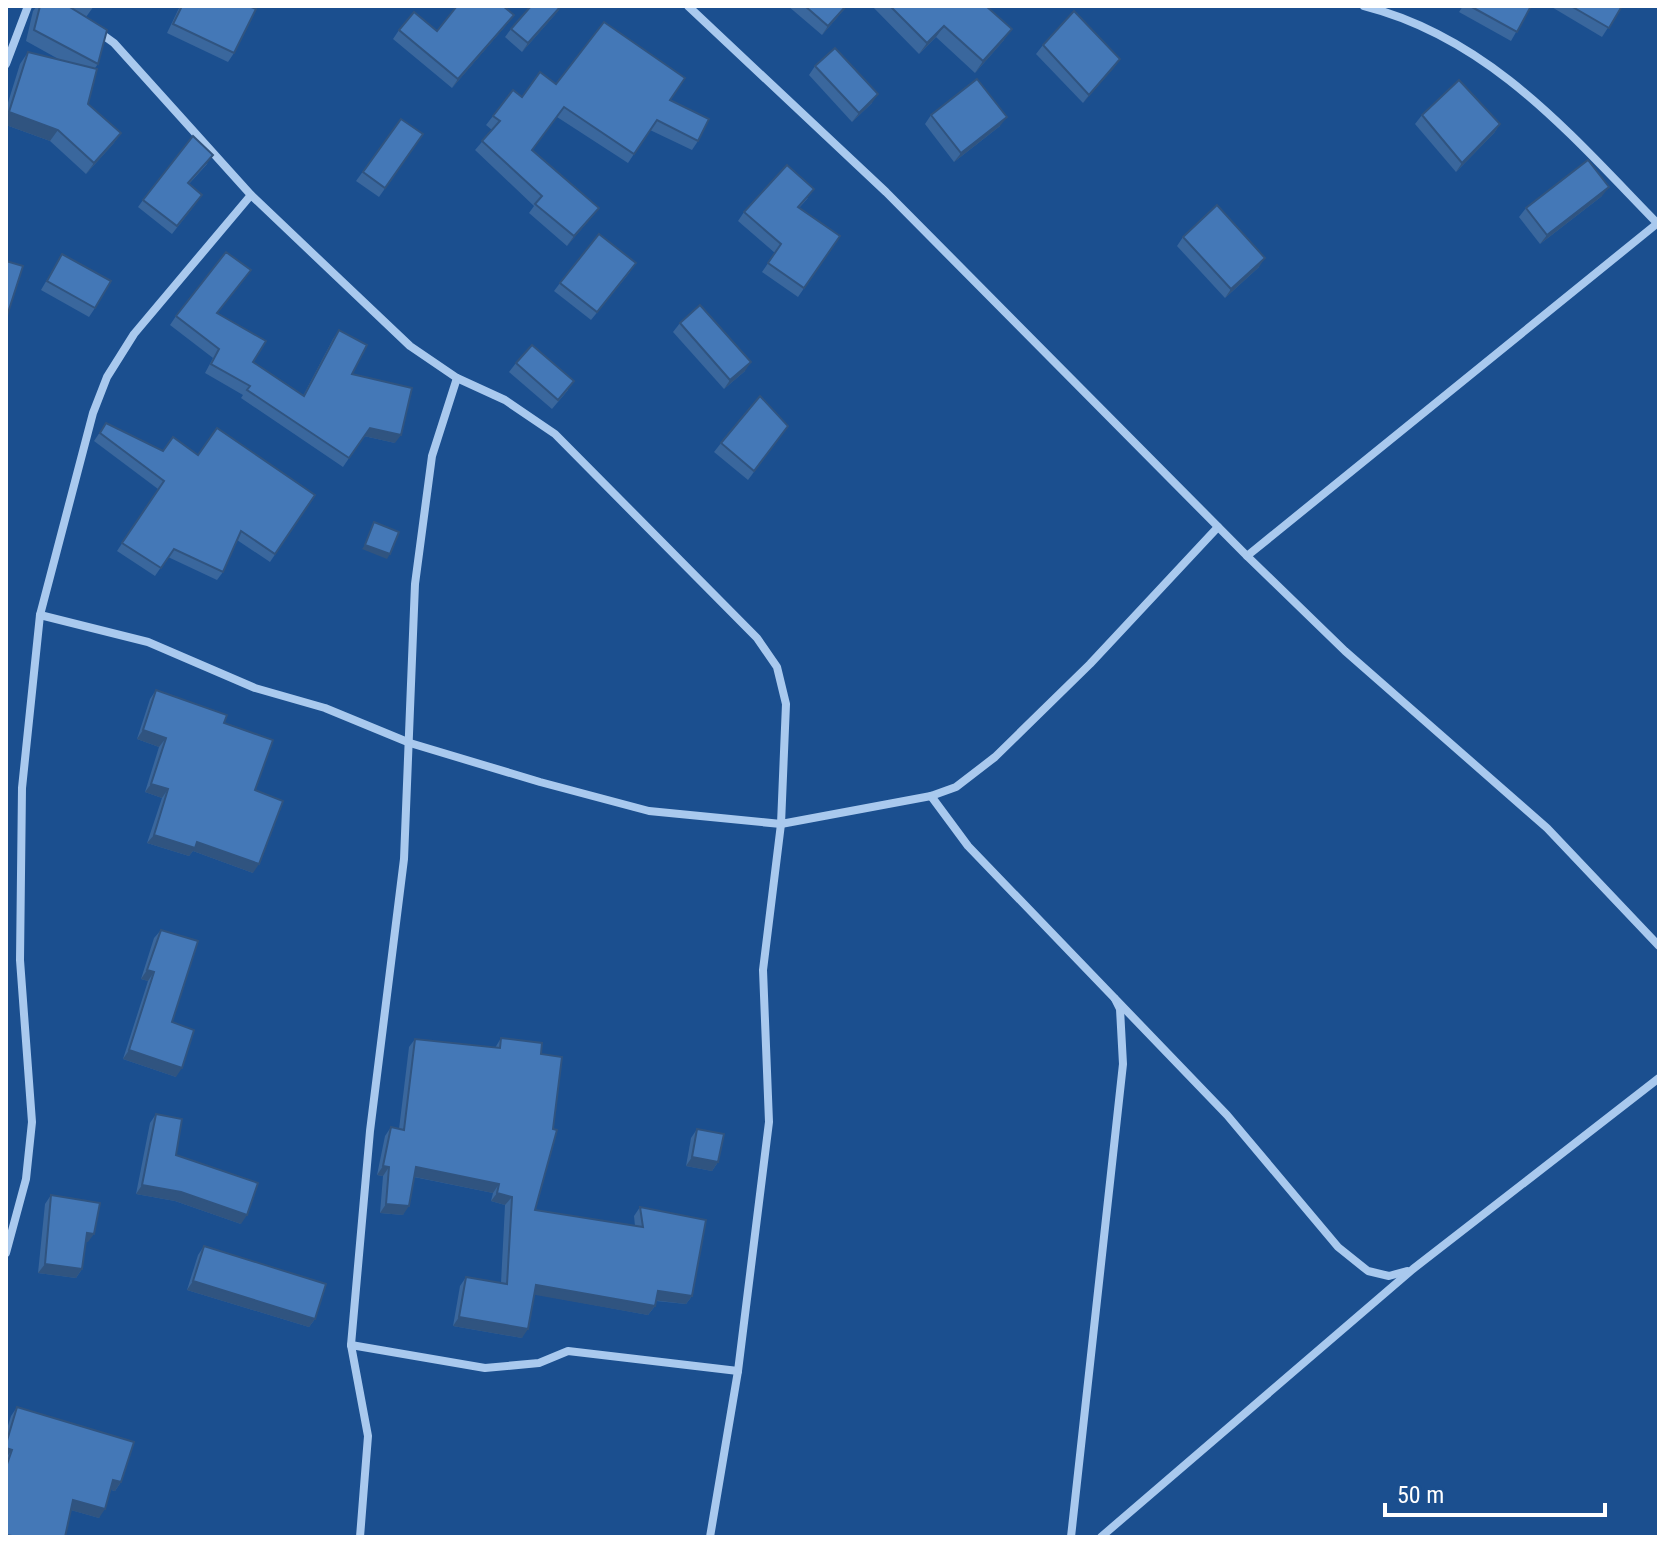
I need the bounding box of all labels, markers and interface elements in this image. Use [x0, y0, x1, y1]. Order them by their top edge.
scale bar [1385, 1467, 1605, 1517]
text: 50 m [1397, 1481, 1444, 1509]

